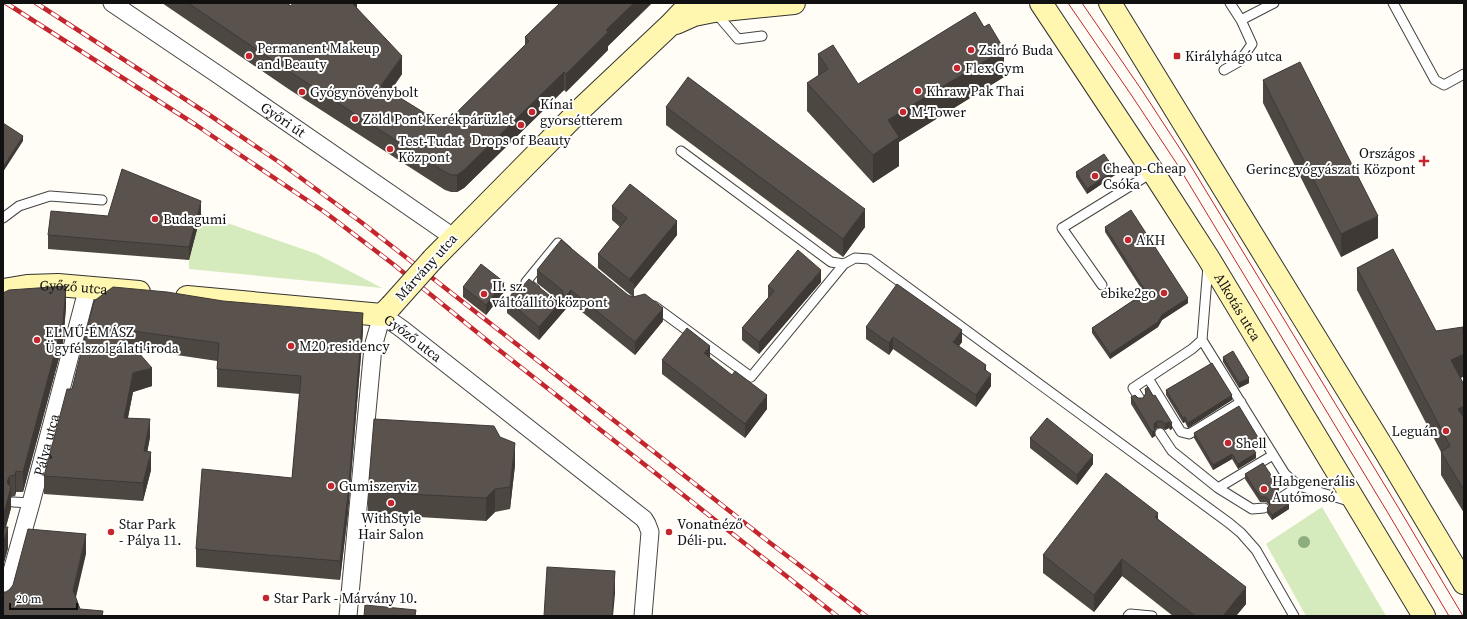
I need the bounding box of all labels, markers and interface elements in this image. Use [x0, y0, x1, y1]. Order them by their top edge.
place label: Permanent Makeup and Beauty [257, 38, 380, 74]
place label: Zsidró Buda [979, 40, 1054, 60]
marker: Zsidró Buda [966, 45, 976, 55]
place label: Királyhágó utca [1185, 46, 1283, 66]
marker: Permanent Makeup and Beauty [244, 51, 254, 61]
marker: Királyhágó utca [1172, 51, 1182, 61]
place label: Flex Gym [965, 58, 1025, 78]
marker: Flex Gym [952, 63, 962, 73]
place label: Khraw Pak Thai [926, 81, 1025, 101]
place label: Gyógynövénybolt [310, 82, 419, 102]
marker: Khraw Pak Thai [913, 86, 923, 96]
marker: Gyógynövénybolt [297, 87, 307, 97]
place label: Kínai gyorsétterem [540, 94, 623, 130]
street label: Győri út [257, 97, 310, 142]
place label: M-Tower [911, 102, 966, 122]
marker: Kínai gyorsétterem [527, 107, 537, 117]
marker: M-Tower [898, 107, 908, 117]
place label: Zöld Pont Kerékpárüzlet [363, 109, 514, 129]
marker: Zöld Pont Kerékpárüzlet [350, 114, 360, 124]
marker: Drops of Beauty [516, 120, 526, 130]
place label: Drops of Beauty [471, 130, 572, 150]
place label: Test-Tudat Központ [398, 131, 463, 167]
place label: Országos Gerincgyógyászati Központ [1246, 143, 1415, 179]
marker: Test-Tudat Központ [385, 144, 395, 154]
marker: Országos Gerincgyógyászati Központ [1418, 155, 1430, 167]
place label: Cheap-Cheap Csóka [1103, 158, 1186, 194]
marker: Cheap-Cheap Csóka [1090, 171, 1100, 181]
place label: Budagumi [163, 209, 227, 229]
marker: Budagumi [150, 214, 160, 224]
street label: Márvány utca [390, 228, 462, 305]
place label: AKH [1136, 230, 1166, 250]
marker: AKH [1123, 235, 1133, 245]
street label: Alkotás utca [1210, 269, 1266, 345]
street label: Győző utca [39, 275, 109, 299]
place label: II. sz. váltóállító központ [492, 276, 608, 312]
place label: ebike2go [1100, 283, 1156, 303]
marker: ebike2go [1159, 288, 1169, 298]
marker: II. sz. váltóállító központ [479, 289, 489, 299]
street label: Győző utca [380, 309, 447, 367]
place label: ELMŰ-ÉMÁSZ Ügyfélszolgálati iroda [45, 322, 180, 358]
marker: ELMŰ-ÉMÁSZ Ügyfélszolgálati iroda [32, 335, 42, 345]
place label: M20 residency [299, 336, 390, 356]
marker: M20 residency [286, 341, 296, 351]
street label: Pálya utca [29, 411, 64, 478]
place label: Leguán [1392, 421, 1439, 441]
marker: Leguán [1441, 426, 1451, 436]
place label: Shell [1236, 433, 1267, 453]
marker: Shell [1223, 438, 1233, 448]
place label: Habgenerális Autómosó [1272, 471, 1355, 507]
place label: Gumiszerviz [339, 476, 417, 496]
marker: Gumiszerviz [326, 481, 336, 491]
marker: Habgenerális Autómosó [1259, 484, 1269, 494]
marker: WithStyle Hair Salon [386, 498, 396, 508]
place label: WithStyle Hair Salon [358, 508, 424, 544]
place label: Star Park - Pálya 11. [119, 514, 182, 550]
place label: Vonatnéző Déli-pu. [677, 514, 743, 550]
marker: Star Park - Pálya 11. [106, 527, 116, 537]
marker: Vonatnéző Déli-pu. [664, 527, 674, 537]
scale bar [10, 585, 77, 611]
place label: Star Park - Márvány 10. [274, 588, 418, 608]
text: 20 m [16, 591, 42, 607]
marker: Star Park - Márvány 10. [261, 593, 271, 603]

